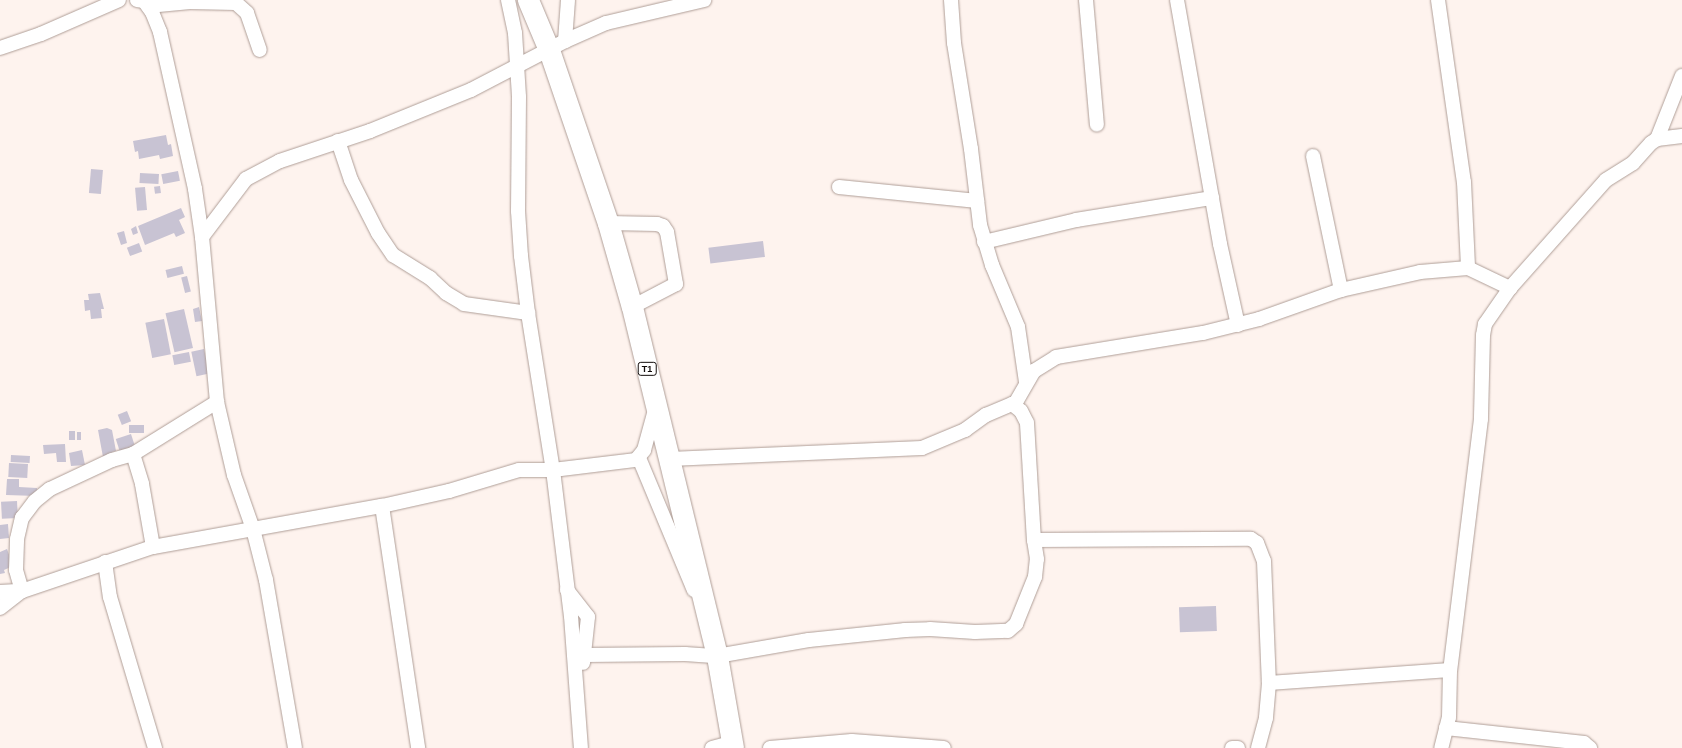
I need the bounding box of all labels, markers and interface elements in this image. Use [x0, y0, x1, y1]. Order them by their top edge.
road number: T1 [637, 362, 657, 376]

